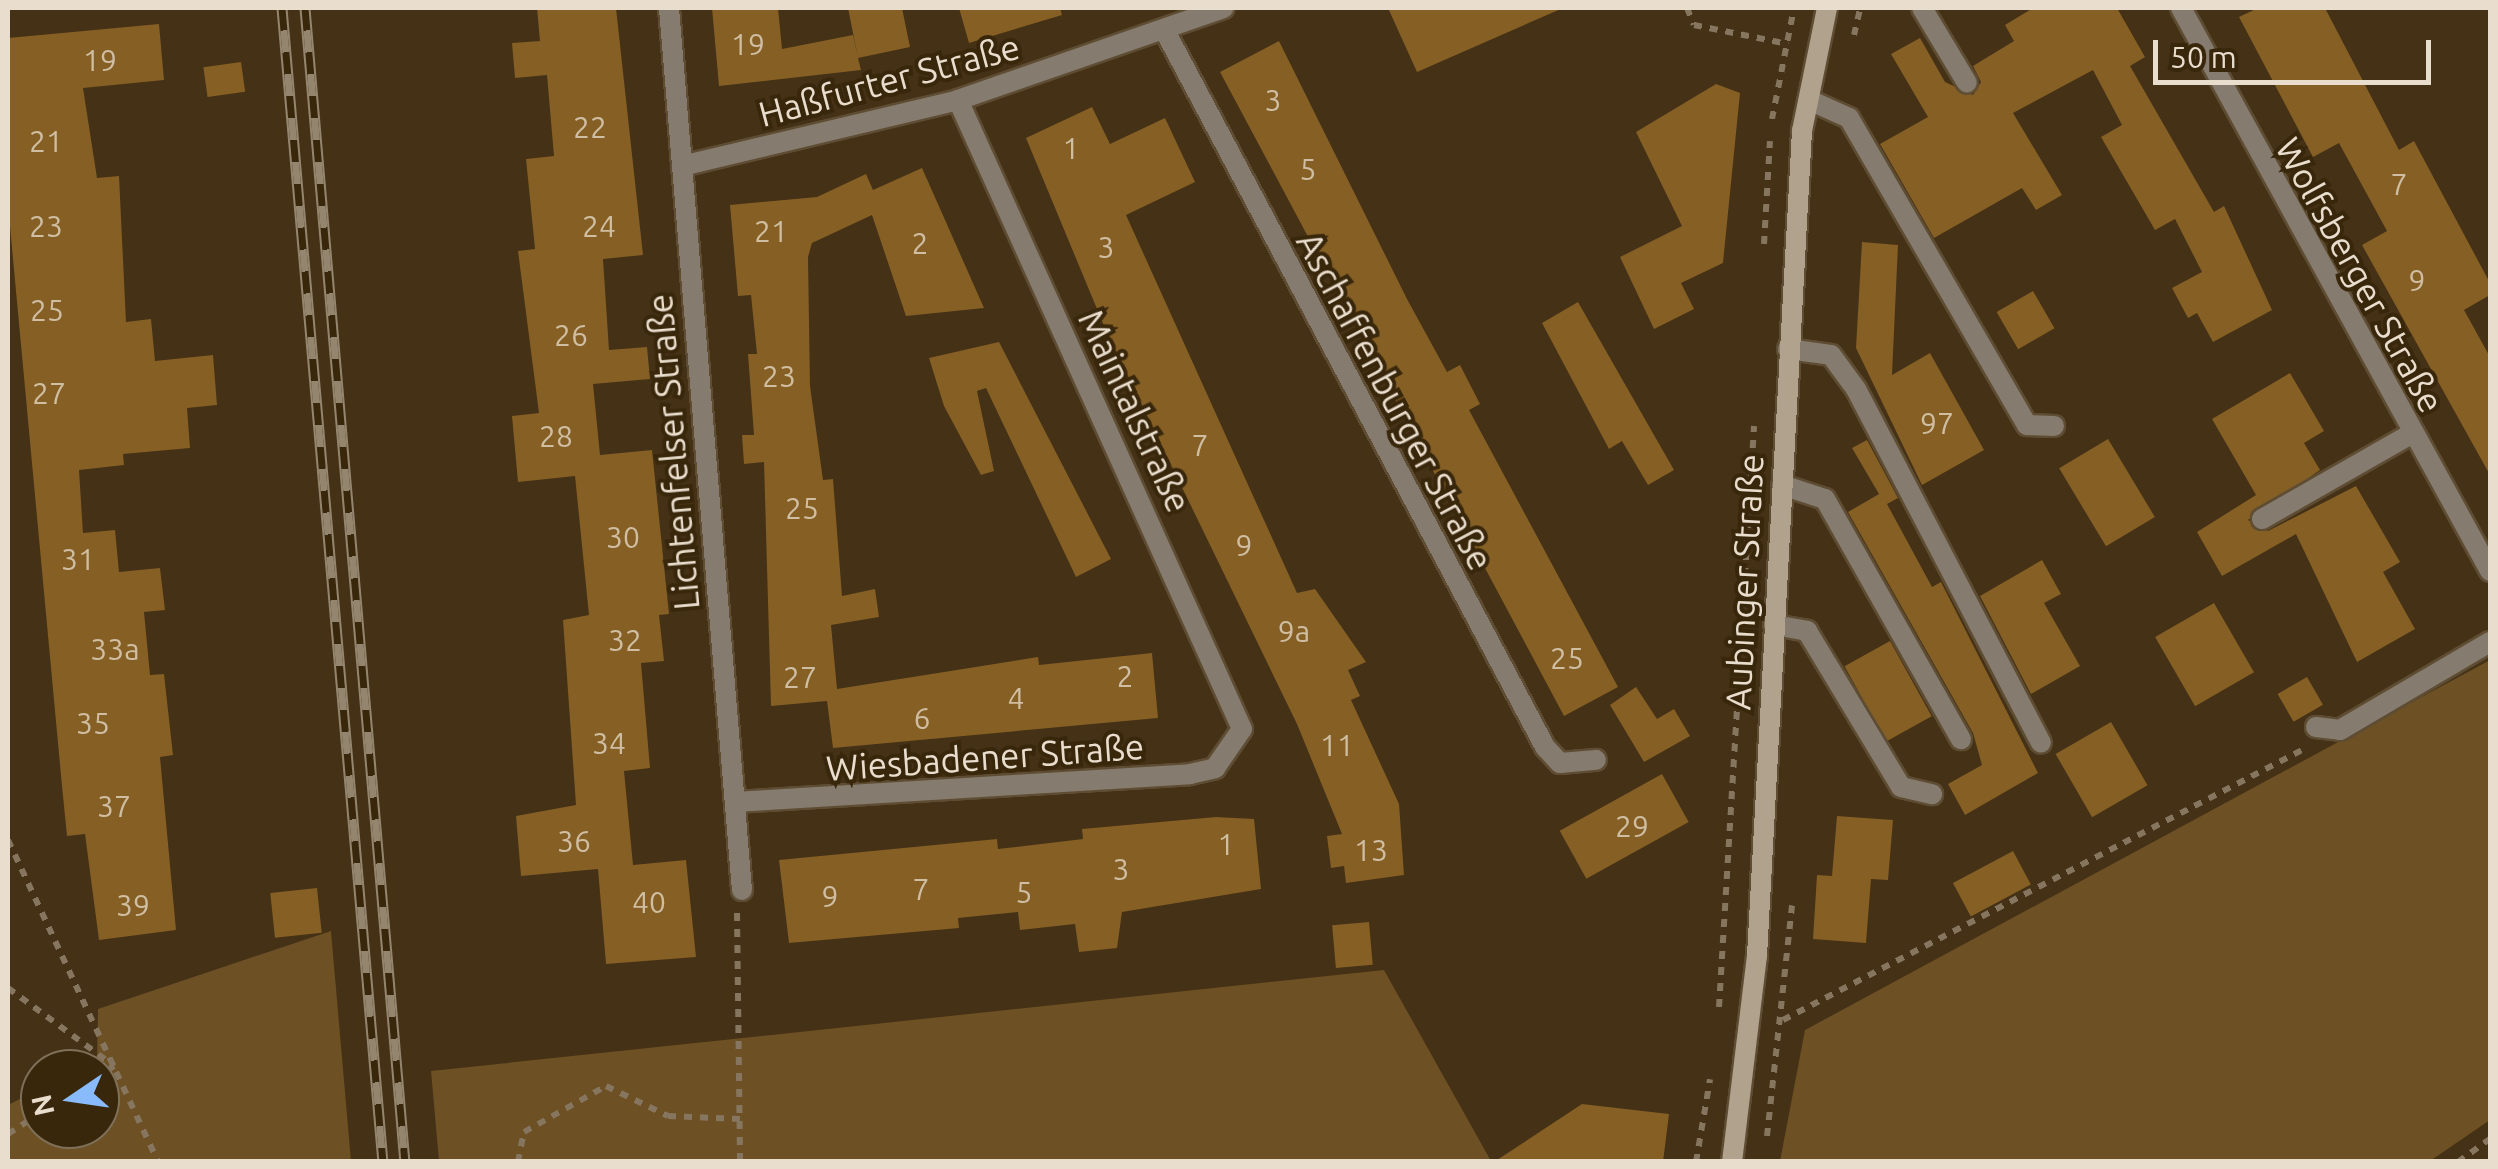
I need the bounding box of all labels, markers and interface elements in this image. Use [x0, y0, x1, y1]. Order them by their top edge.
scale bar [2158, 20, 2436, 82]
street label: Haßfurter Straße [754, 25, 1024, 135]
house number: 19 [731, 26, 765, 62]
text: 50 m [2170, 40, 2237, 74]
house number: 19 [83, 42, 117, 78]
house number: 3 [1265, 82, 1281, 118]
house number: 22 [573, 109, 607, 145]
house number: 21 [29, 123, 63, 159]
house number: 1 [1063, 130, 1079, 166]
street label: Wolfsberger Straße [2267, 130, 2453, 420]
house number: 5 [1300, 151, 1316, 187]
house number: 7 [2391, 166, 2407, 202]
house number: 23 [29, 208, 63, 244]
house number: 24 [582, 208, 616, 244]
house number: 21 [754, 213, 788, 249]
house number: 2 [912, 225, 928, 261]
street label: Aschaffenburger Straße [1288, 225, 1502, 577]
house number: 3 [1098, 229, 1114, 265]
house number: 9 [2409, 262, 2425, 298]
house number: 25 [30, 292, 64, 328]
street label: Lichtenfelser Straße [638, 292, 708, 612]
street label: Maintalstraße [1070, 303, 1200, 519]
house number: 26 [554, 317, 588, 353]
house number: 23 [762, 358, 796, 394]
house number: 27 [32, 375, 66, 411]
house number: 97 [1920, 405, 1954, 441]
house number: 28 [539, 418, 573, 454]
house number: 7 [1192, 427, 1208, 463]
street label: Aubinger Straße [1716, 453, 1772, 711]
house number: 25 [785, 490, 819, 526]
house number: 30 [606, 519, 640, 555]
house number: 9 [1236, 527, 1252, 563]
house number: 31 [61, 541, 95, 577]
house number: 9a [1278, 613, 1310, 649]
house number: 32 [608, 622, 642, 658]
house number: 33a [90, 631, 140, 667]
house number: 25 [1550, 640, 1584, 676]
house number: 2 [1117, 658, 1133, 694]
house number: 27 [783, 659, 817, 695]
house number: 4 [1008, 680, 1024, 716]
house number: 6 [914, 700, 930, 736]
house number: 35 [76, 705, 110, 741]
house number: 34 [592, 725, 626, 761]
street label: Wiesbadener Straße [825, 725, 1145, 789]
house number: 11 [1320, 727, 1354, 763]
house number: 37 [97, 788, 131, 824]
house number: 29 [1615, 808, 1649, 844]
house number: 36 [557, 823, 591, 859]
house number: 1 [1218, 826, 1234, 862]
house number: 13 [1354, 832, 1388, 868]
house number: 3 [1113, 851, 1129, 887]
house number: 7 [913, 871, 929, 907]
house number: 5 [1016, 874, 1032, 910]
house number: 9 [822, 878, 838, 914]
house number: 40 [632, 884, 666, 920]
house number: 39 [116, 887, 150, 923]
north arrow [20, 1049, 120, 1149]
text: N [25, 1092, 60, 1119]

